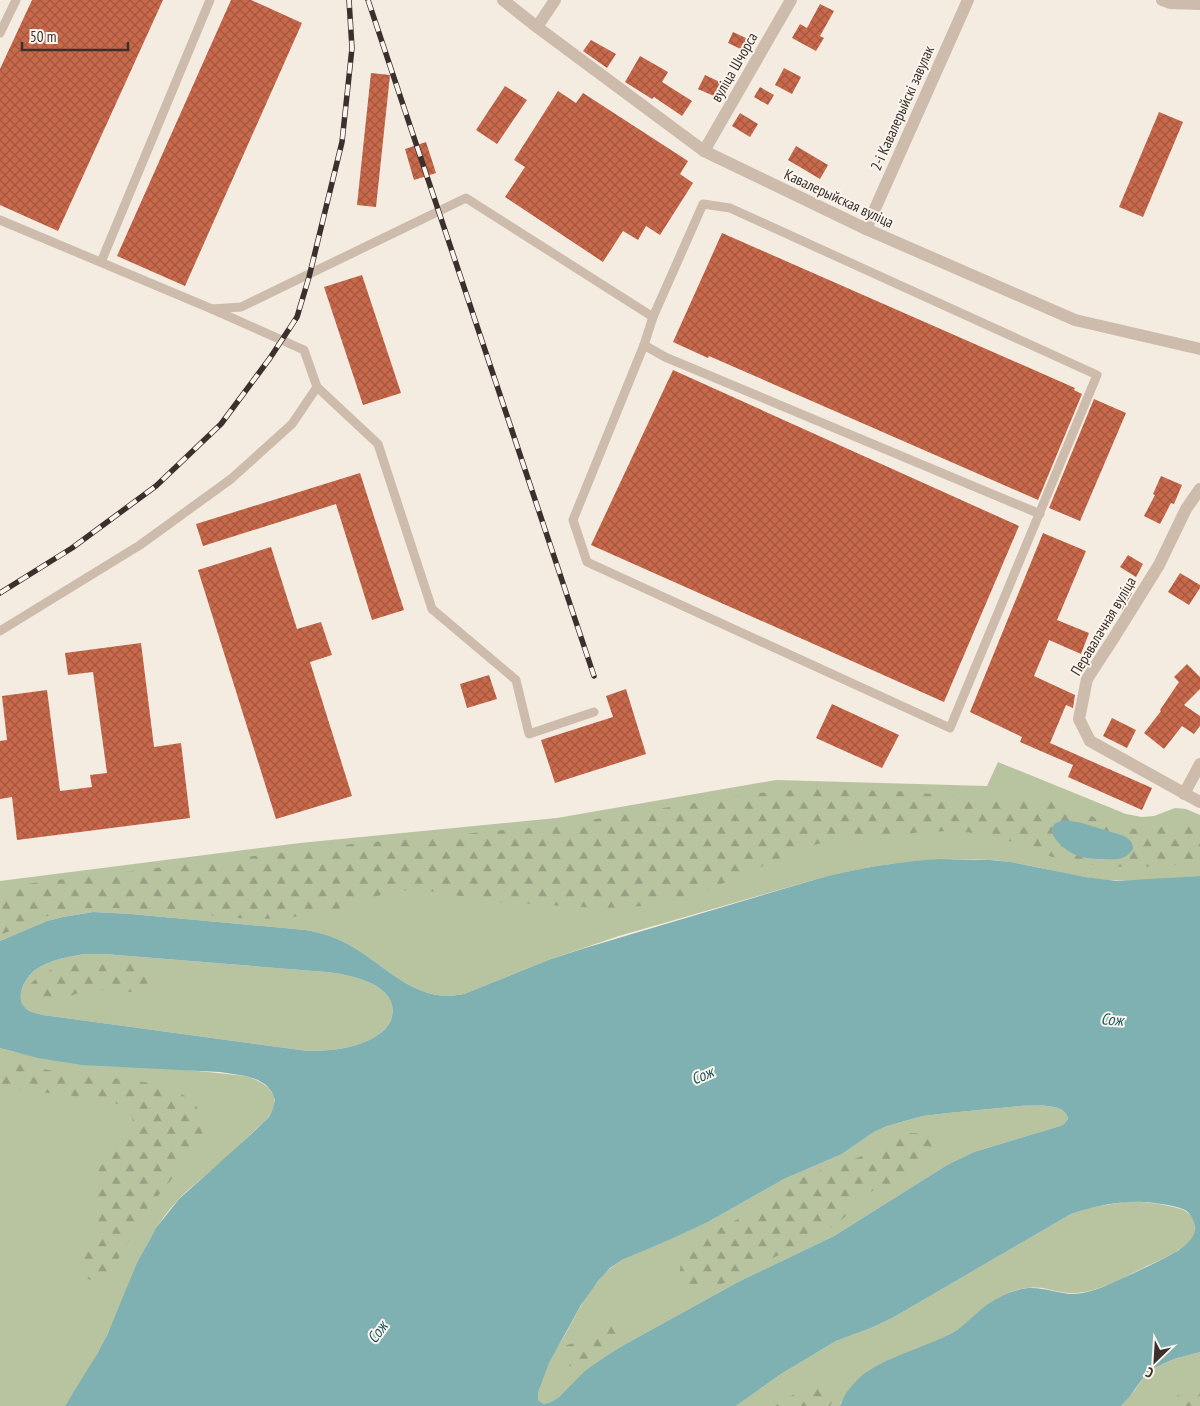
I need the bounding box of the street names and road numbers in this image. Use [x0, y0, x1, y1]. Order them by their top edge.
street label: вуліца Шчорса [706, 29, 762, 105]
street label: 2-і Кавалерыйскі завулак [866, 42, 938, 173]
street label: Кавалерыйская вуліца [781, 164, 897, 232]
street label: Перавалачная вуліца [1066, 573, 1140, 679]

